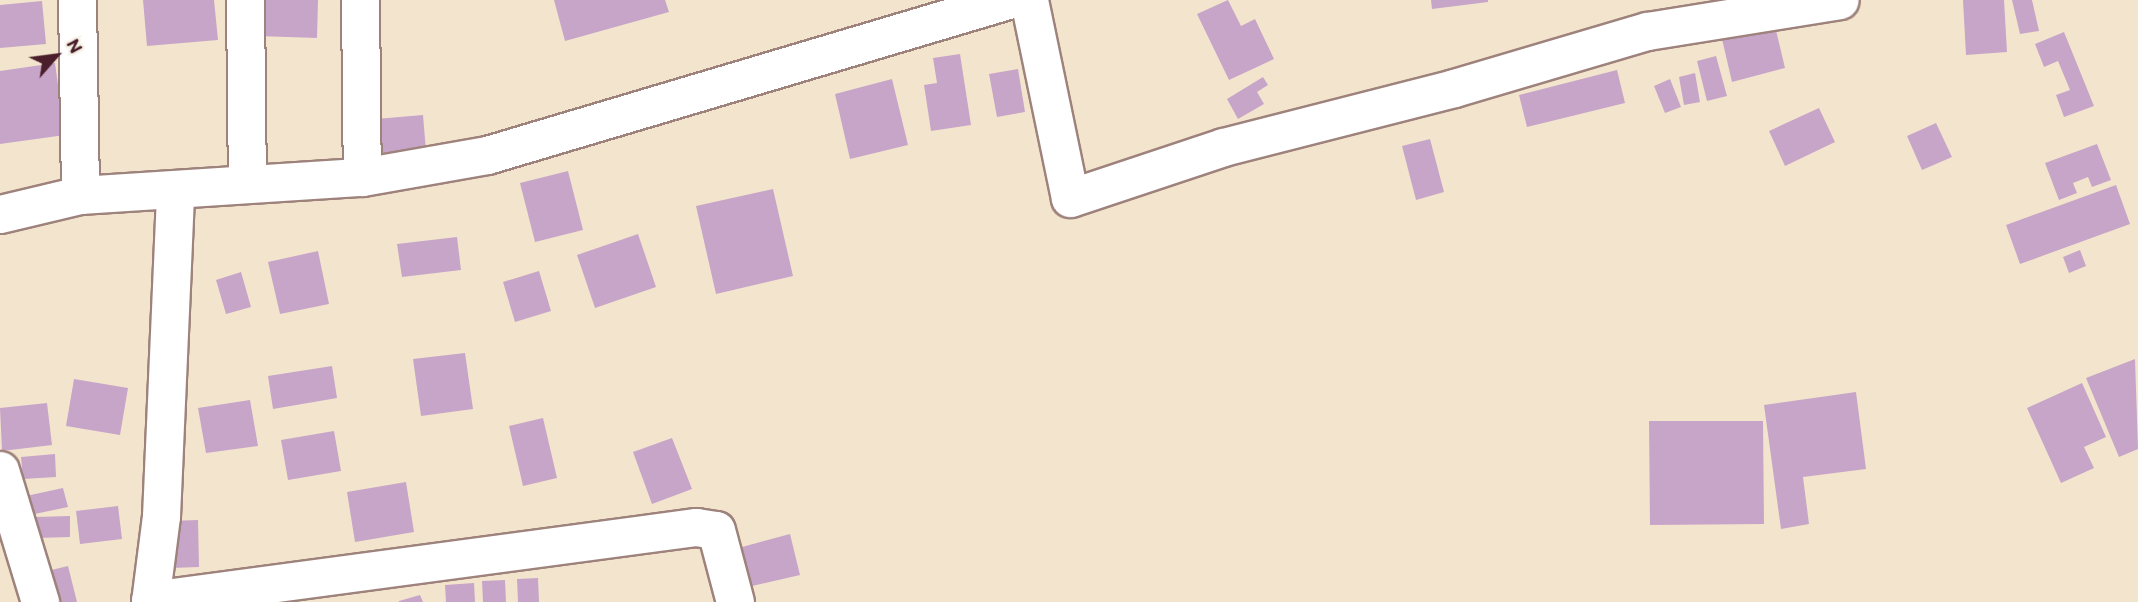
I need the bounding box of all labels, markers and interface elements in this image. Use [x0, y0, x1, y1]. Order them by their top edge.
north arrow [21, 21, 91, 91]
text: N [62, 35, 88, 57]

